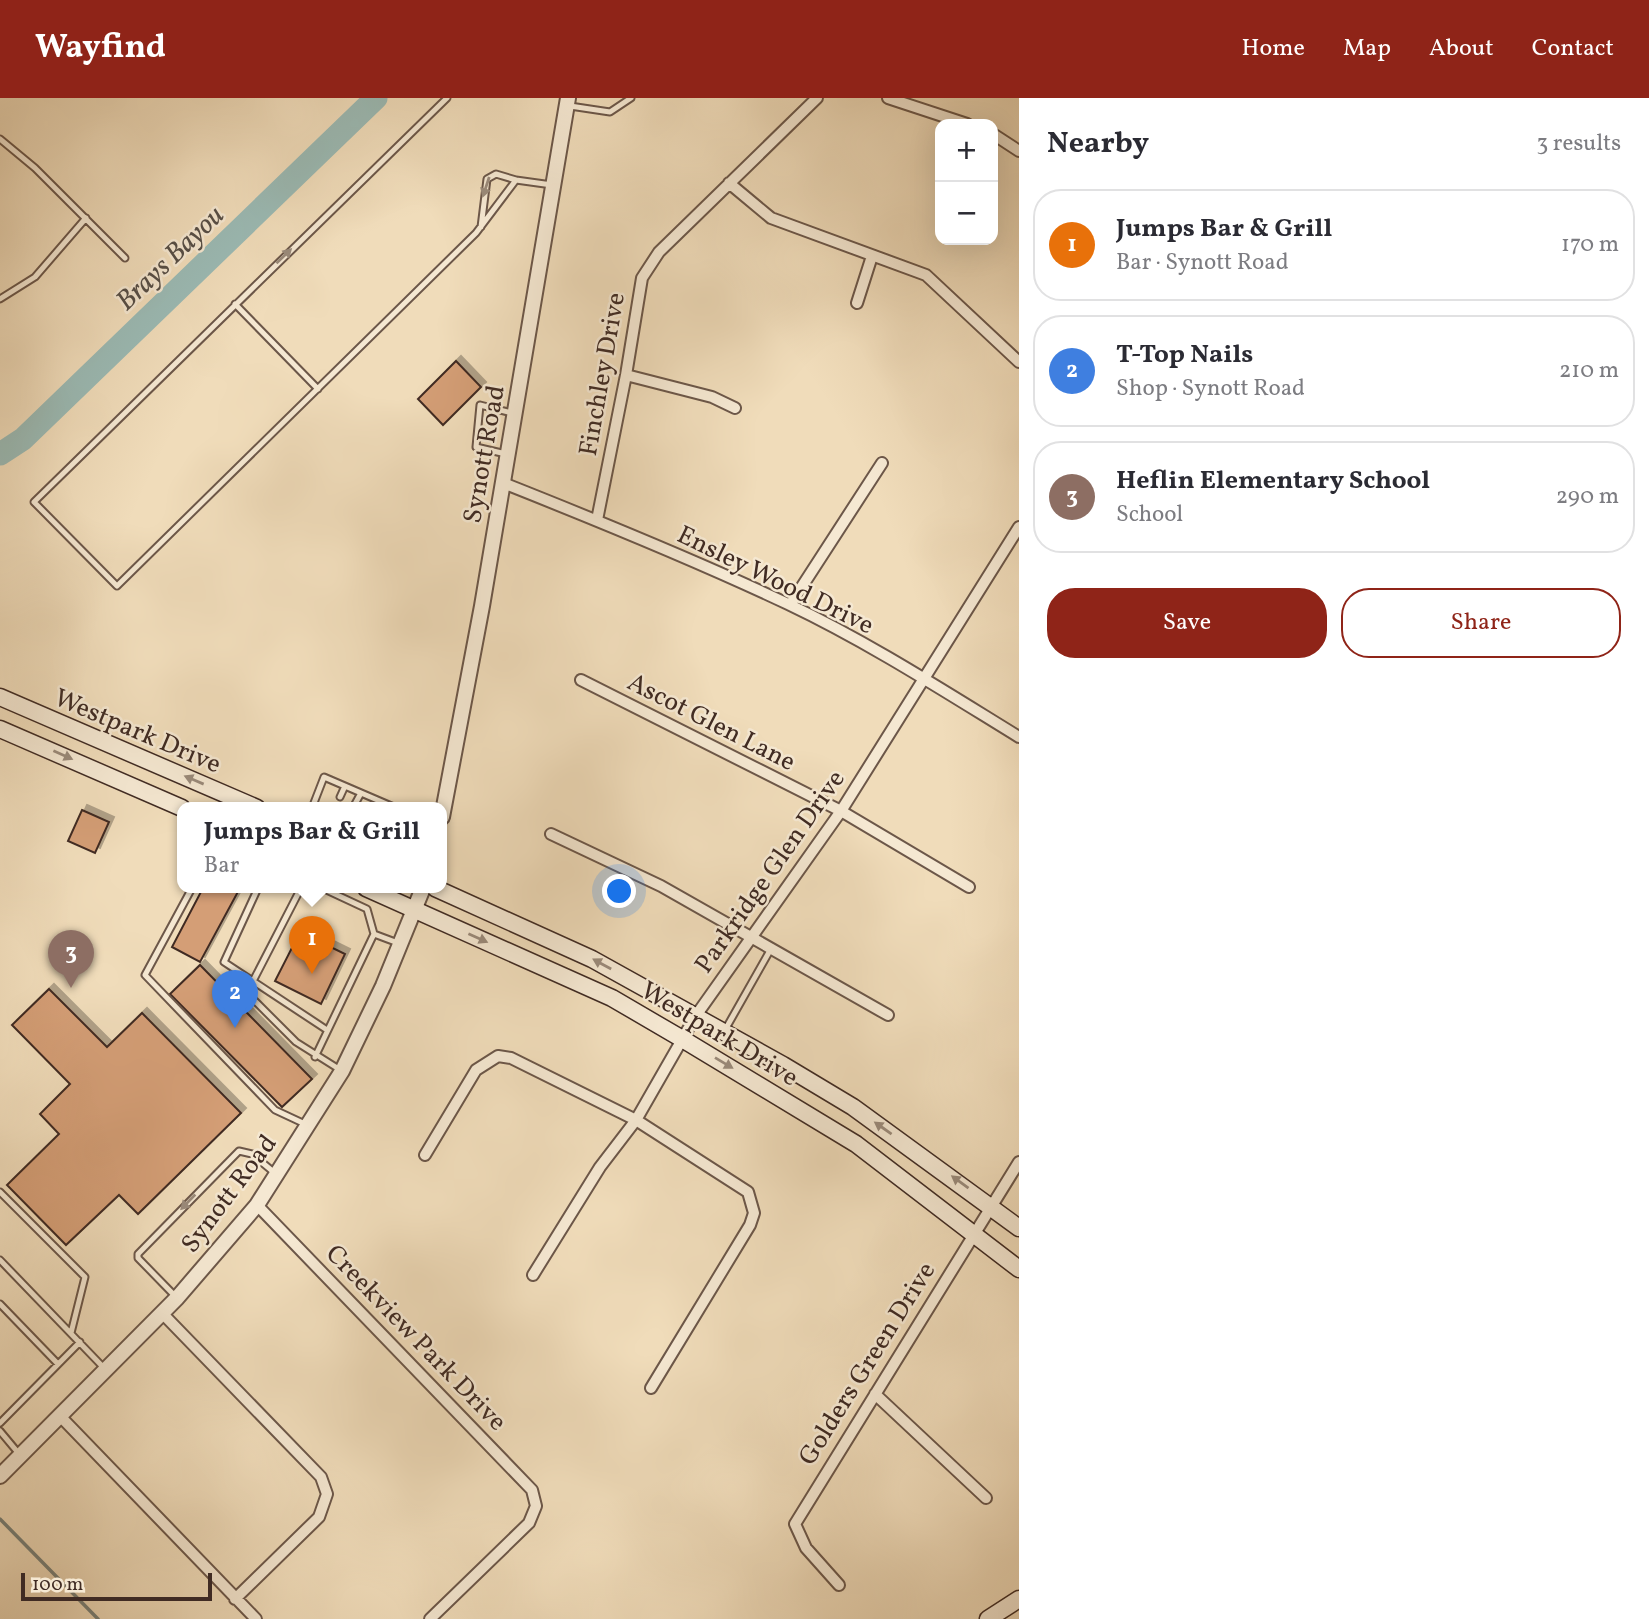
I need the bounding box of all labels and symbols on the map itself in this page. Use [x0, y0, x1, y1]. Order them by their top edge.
one-way arrow [480, 177, 491, 198]
water label: Brays Bayou [108, 197, 234, 320]
one-way arrow [275, 248, 292, 265]
street label: Finchley Drive [571, 290, 635, 459]
street label: Synott Road [455, 382, 515, 526]
street label: Ensley Wood Drive [671, 518, 880, 644]
street label: Ascot Glen Lane [621, 665, 801, 781]
street label: Westpark Drive [48, 680, 226, 783]
one-way arrow [53, 749, 73, 761]
street label: Parkridge Glen Drive [687, 763, 854, 981]
one-way arrow [184, 775, 205, 786]
your location [602, 874, 636, 908]
pin: 1 [289, 916, 335, 974]
pin: 3 [48, 930, 94, 988]
one-way arrow [468, 932, 488, 944]
one-way arrow [592, 958, 611, 970]
pin: 2 [212, 970, 258, 1028]
street label: Westpark Drive [633, 973, 805, 1096]
one-way arrow [714, 1057, 733, 1069]
one-way arrow [874, 1121, 892, 1135]
street label: Synott Road [173, 1128, 286, 1261]
one-way arrow [951, 1175, 969, 1190]
one-way arrow [180, 1194, 197, 1211]
street label: Creekview Park Drive [317, 1237, 514, 1440]
street label: Golders Green Drive [791, 1256, 945, 1473]
scale bar [21, 1570, 212, 1602]

